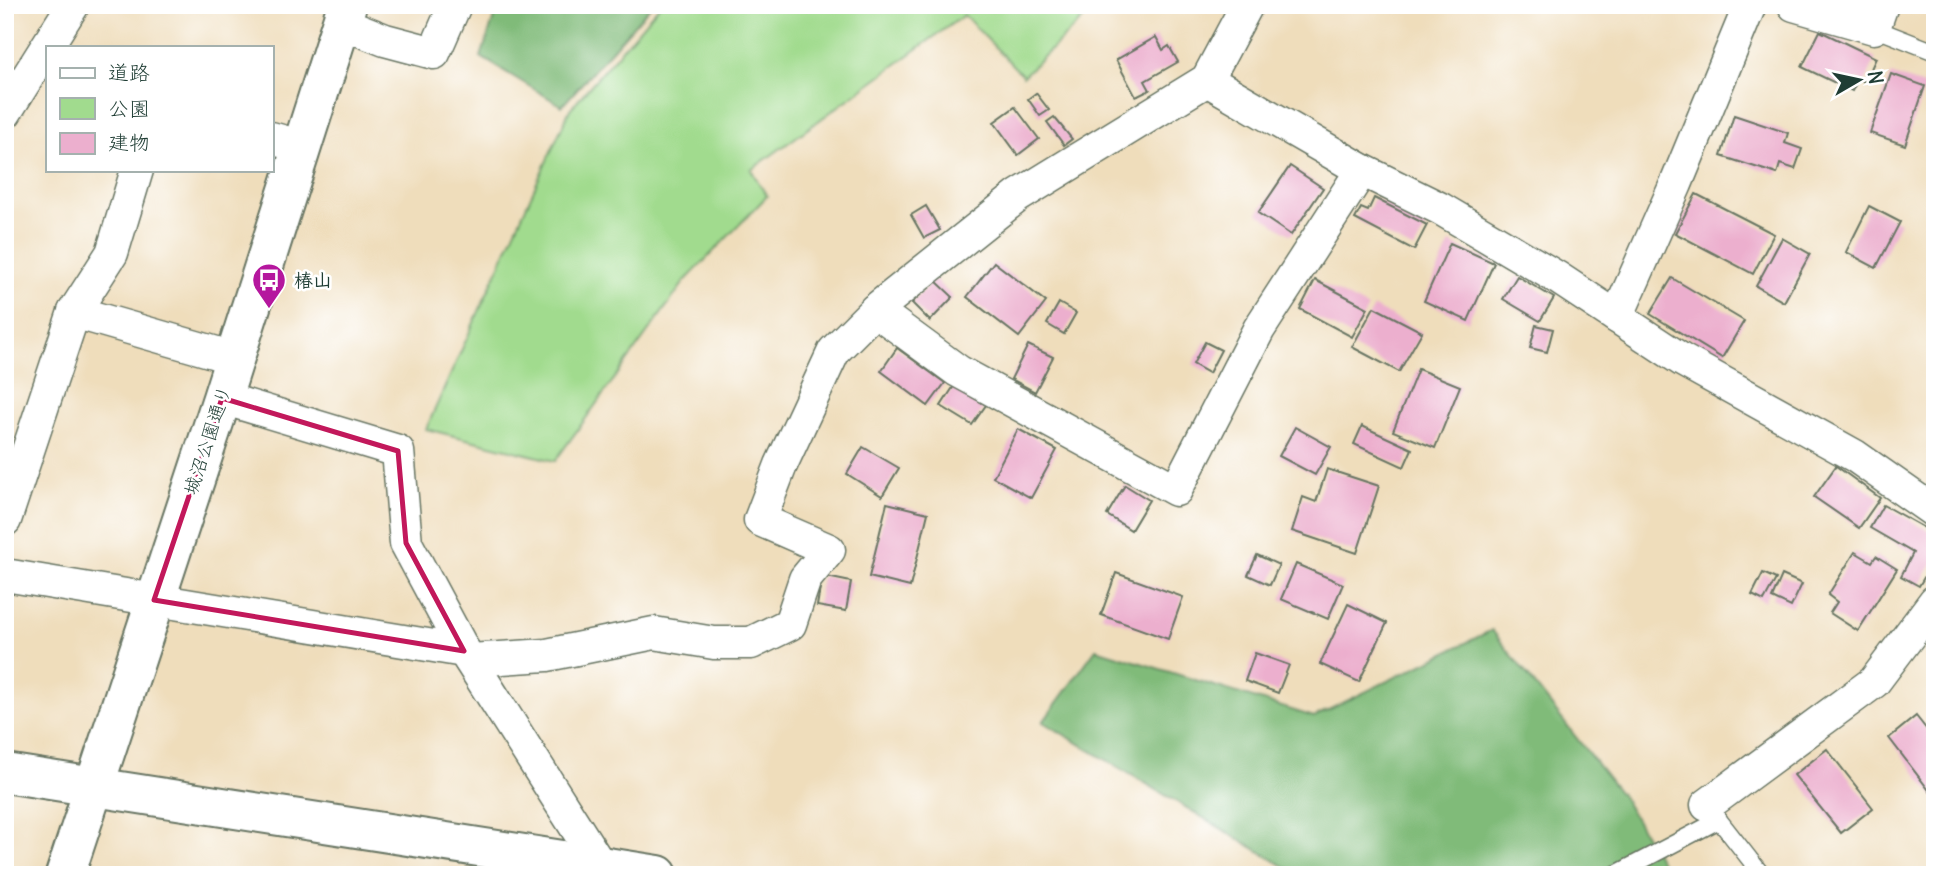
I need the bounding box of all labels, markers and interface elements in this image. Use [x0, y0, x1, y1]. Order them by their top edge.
legend [46, 46, 273, 172]
north arrow [1825, 46, 1895, 116]
text: 道路 [108, 59, 150, 86]
text: N [1863, 69, 1889, 86]
text: 公園 [108, 95, 150, 122]
text: 建物 [108, 129, 150, 156]
bus stop icon: 椿山 [250, 261, 288, 310]
place label: 椿山 [294, 268, 332, 292]
street label: 城沼公園通り [178, 382, 236, 498]

